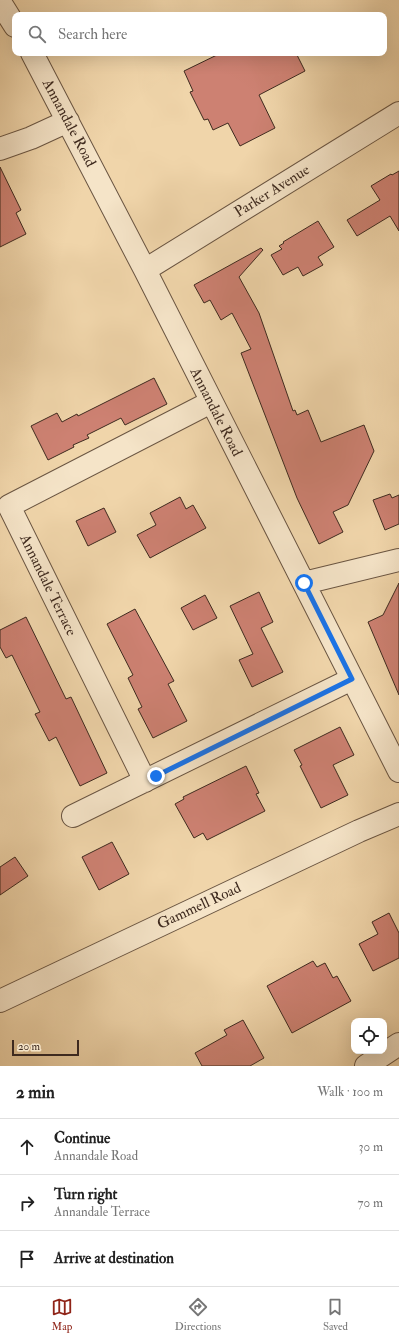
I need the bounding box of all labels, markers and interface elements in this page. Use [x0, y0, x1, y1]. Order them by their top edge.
search box [12, 12, 387, 56]
icon: search [26, 23, 48, 45]
text: Search here [58, 25, 127, 44]
street label: Annandale Road [37, 75, 100, 171]
street label: Parker Avenue [231, 160, 313, 222]
street label: Annandale Road [185, 364, 247, 460]
street label: Annandale Terrace [15, 530, 81, 639]
route start [295, 574, 313, 592]
route end [147, 767, 165, 785]
street label: Gammell Road [154, 878, 245, 934]
map controls [351, 1018, 387, 1054]
button: locate [351, 1018, 387, 1054]
scale bar [12, 1038, 79, 1057]
text: 20 m [18, 1040, 40, 1053]
text: 2 min [16, 1082, 55, 1103]
text: Walk · 100 m [317, 1084, 383, 1100]
text: Continue [54, 1129, 110, 1148]
icon: ahead [16, 1136, 38, 1158]
text: 30 m [359, 1139, 383, 1155]
text: Annandale Road [54, 1148, 138, 1164]
text: Turn right [54, 1185, 117, 1204]
icon: right [16, 1192, 38, 1214]
text: 70 m [358, 1195, 383, 1211]
text: Annandale Terrace [54, 1204, 150, 1220]
icon: arrive [16, 1248, 38, 1270]
text: Arrive at destination [54, 1249, 174, 1268]
tab: Map [51, 1296, 73, 1333]
tab: Directions [175, 1296, 221, 1333]
tab: Saved [323, 1296, 348, 1333]

